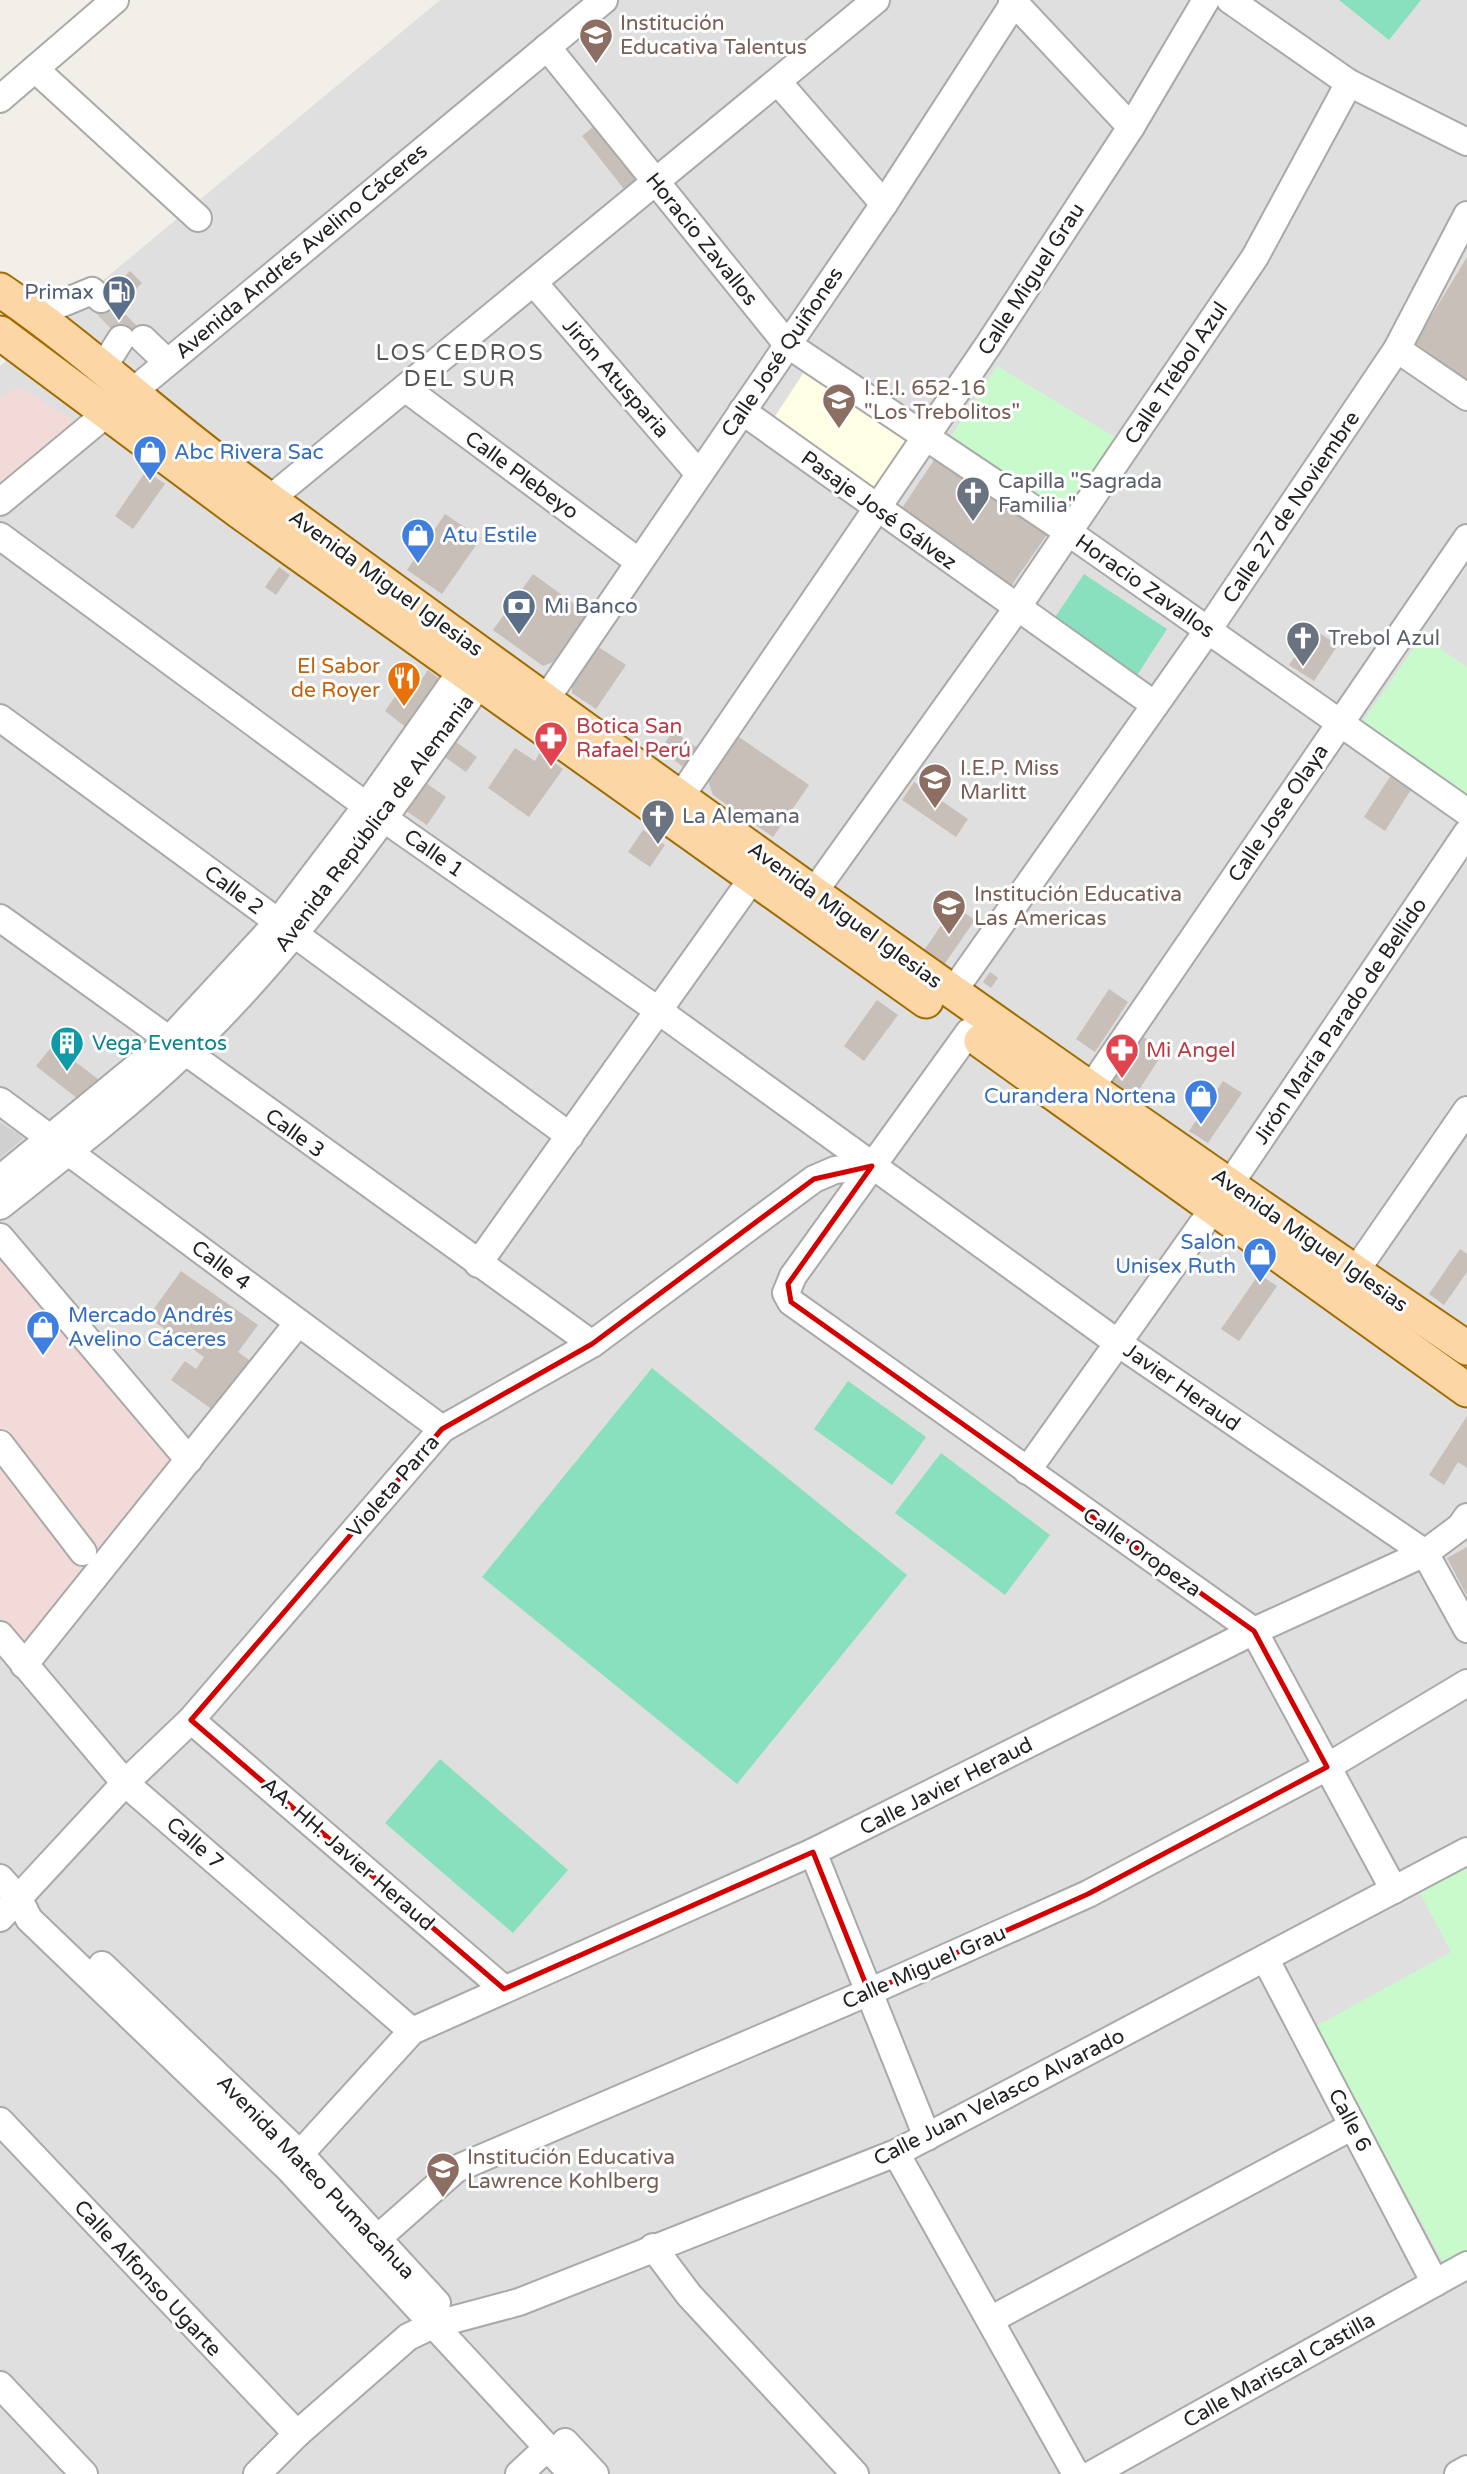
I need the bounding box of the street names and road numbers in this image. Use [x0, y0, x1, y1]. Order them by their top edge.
street label: Avenida Andrés Avelino Cáceres [170, 139, 432, 364]
street label: Horacio Zavallos [640, 168, 763, 311]
street label: Calle Miguel Grau [973, 198, 1090, 360]
street label: Calle José Quiñones [716, 263, 849, 442]
street label: Calle Trébol Azul [1120, 297, 1233, 449]
street label: Jirón Atusparia [557, 314, 674, 443]
street label: Calle 27 de Noviembre [1218, 406, 1365, 608]
street label: Calle Plebeyo [460, 426, 583, 525]
street label: Pasaje José Gálvez [796, 446, 961, 575]
street label: Avenida Miguel Iglesias [284, 505, 487, 662]
street label: Horacio Zavallos [1070, 529, 1219, 644]
street label: Avenida República de Alemania [269, 690, 479, 957]
street label: Calle Jose Olaya [1223, 740, 1334, 887]
street label: Calle 1 [399, 824, 468, 883]
street label: Avenida Miguel Iglesias [743, 837, 946, 994]
street label: Calle 2 [199, 860, 268, 920]
street label: Jirón María Parado de Bellido [1248, 893, 1432, 1149]
street label: Calle 3 [260, 1103, 329, 1163]
street label: Avenida Miguel Iglesias [1207, 1163, 1413, 1318]
street label: Calle 4 [186, 1235, 255, 1296]
street label: Javier Heraud [1119, 1338, 1245, 1437]
street label: Violeta Parra [342, 1430, 445, 1543]
street label: Calle Oropeza [1078, 1502, 1206, 1603]
street label: Calle Javier Heraud [856, 1732, 1037, 1841]
street label: AA. HH. Javier Heraud [256, 1772, 439, 1936]
street label: Calle 7 [161, 1812, 228, 1875]
street label: Calle Miguel Grau [838, 1920, 1010, 2015]
street label: Calle Juan Velasco Alvarado [870, 2023, 1129, 2172]
street label: Avenida Mateo Pumacahua [211, 2070, 420, 2285]
street label: Calle 6 [1323, 2085, 1376, 2156]
street label: Calle Alfonso Ugarte [69, 2195, 227, 2362]
street label: Calle Mariscal Castilla [1179, 2307, 1379, 2434]

